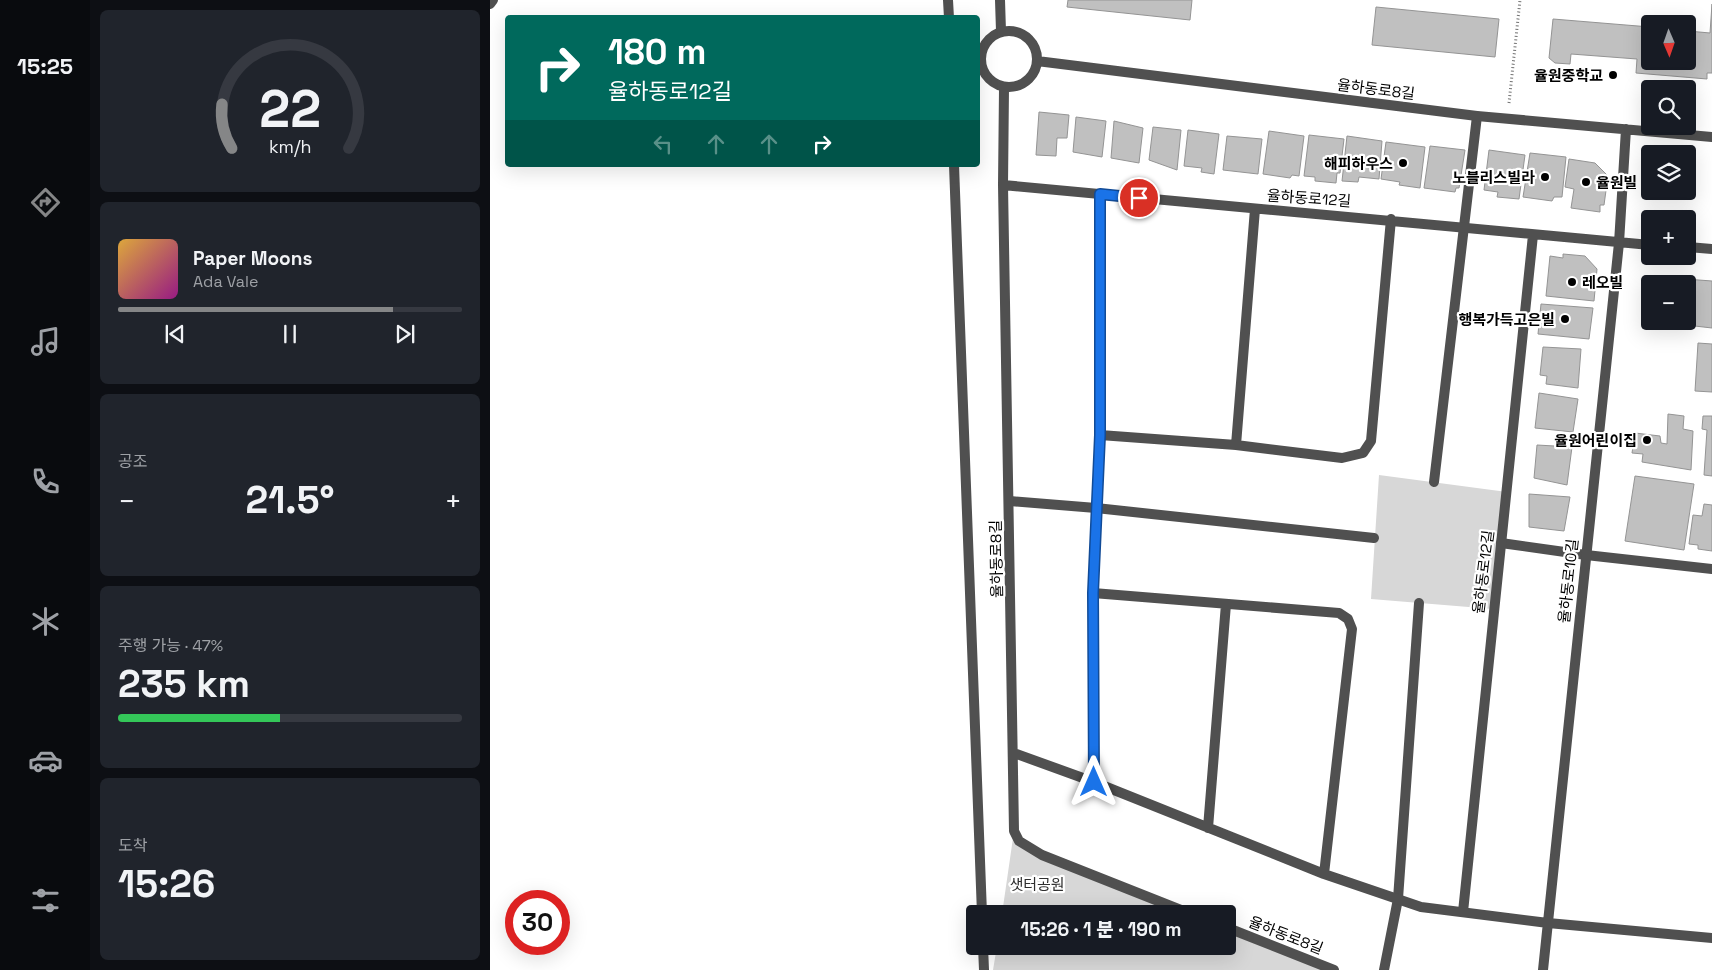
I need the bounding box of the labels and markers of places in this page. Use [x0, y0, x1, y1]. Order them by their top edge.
place label: 율원중학교 [1534, 66, 1603, 85]
marker: 율원중학교 [1607, 69, 1619, 81]
place label: 해피하우스 [1324, 154, 1393, 173]
marker: 해피하우스 [1397, 157, 1409, 169]
place label: 노블리스빌라 [1452, 168, 1535, 187]
marker: 노블리스빌라 [1539, 171, 1551, 183]
place label: 율원빌 [1596, 173, 1637, 192]
marker: 율원빌 [1580, 176, 1592, 188]
pin [1118, 177, 1160, 219]
place label: 레오빌 [1582, 273, 1623, 292]
marker: 레오빌 [1566, 276, 1578, 288]
place label: 행복가득고은빌 [1458, 310, 1555, 329]
marker: 행복가득고은빌 [1559, 313, 1571, 325]
place label: 율원어린이집 [1554, 431, 1637, 450]
marker: 율원어린이집 [1641, 434, 1653, 446]

